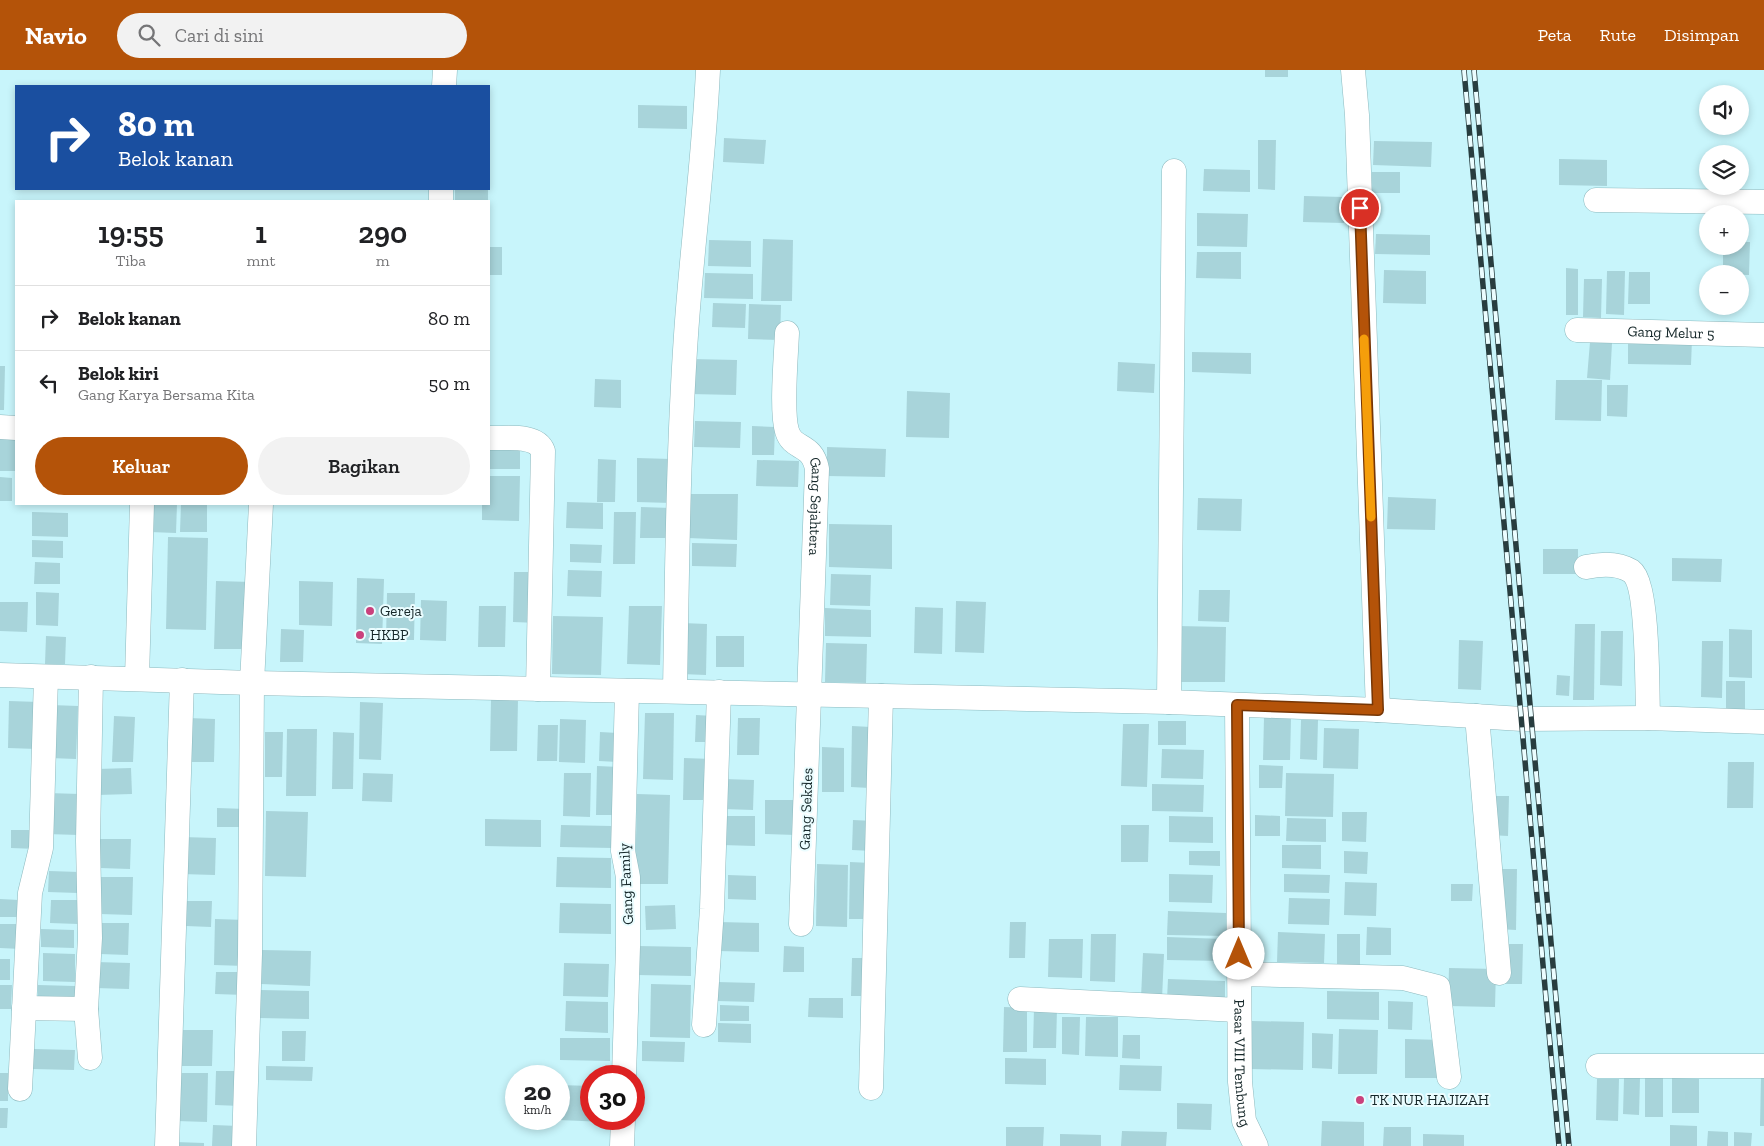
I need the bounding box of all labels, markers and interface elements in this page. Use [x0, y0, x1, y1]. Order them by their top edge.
search box [117, 13, 467, 58]
text: Navio [25, 21, 87, 50]
icon: search [135, 21, 163, 49]
text: Cari di sini [175, 24, 264, 47]
text: Peta [1538, 24, 1572, 46]
text: Rute [1600, 24, 1636, 46]
text: Disimpan [1664, 24, 1739, 46]
map controls [1699, 85, 1749, 315]
button: sound [1699, 85, 1749, 135]
text: 80 m [118, 103, 194, 145]
icon: right [35, 105, 100, 170]
text: Belok kanan [118, 145, 233, 172]
button: layers [1699, 145, 1749, 195]
pin [1339, 187, 1381, 229]
icon: arrive [1346, 194, 1374, 222]
button: + [1699, 205, 1749, 255]
text: 19:55 [98, 215, 164, 251]
text: 1 [255, 215, 267, 251]
text: 290 [358, 215, 407, 251]
text: Tiba [115, 251, 146, 270]
text: mnt [247, 251, 275, 270]
text: m [376, 251, 390, 270]
button: − [1699, 265, 1749, 315]
icon: right [35, 304, 63, 332]
text: Belok kanan [78, 307, 181, 330]
text: 80 m [428, 307, 470, 330]
street label: Gang Melur 5 [1627, 322, 1715, 343]
text: Belok kiri [78, 362, 159, 385]
icon: left [35, 369, 63, 397]
text: 50 m [429, 372, 470, 395]
text: Gang Karya Bersama Kita [78, 385, 255, 404]
button: Keluar [35, 437, 248, 495]
button: Bagikan [258, 437, 470, 495]
street label: Gang Sejahtera [805, 455, 826, 556]
place label: Gereja [380, 602, 422, 620]
marker: Gereja [364, 605, 376, 617]
place label: HKBP [370, 626, 409, 644]
marker: HKBP [354, 629, 366, 641]
street label: Gang Sekdes [796, 768, 816, 850]
street label: Gang Family [615, 842, 637, 925]
position arrow [1212, 927, 1264, 979]
street label: Pasar VIII Tembung [1230, 999, 1255, 1130]
speed limit sign: 30 [580, 1065, 645, 1130]
text: 20 [524, 1076, 551, 1106]
place label: TK NUR HAJIZAH [1370, 1091, 1489, 1109]
marker: TK NUR HAJIZAH [1354, 1094, 1366, 1106]
text: km/h [524, 1103, 551, 1117]

